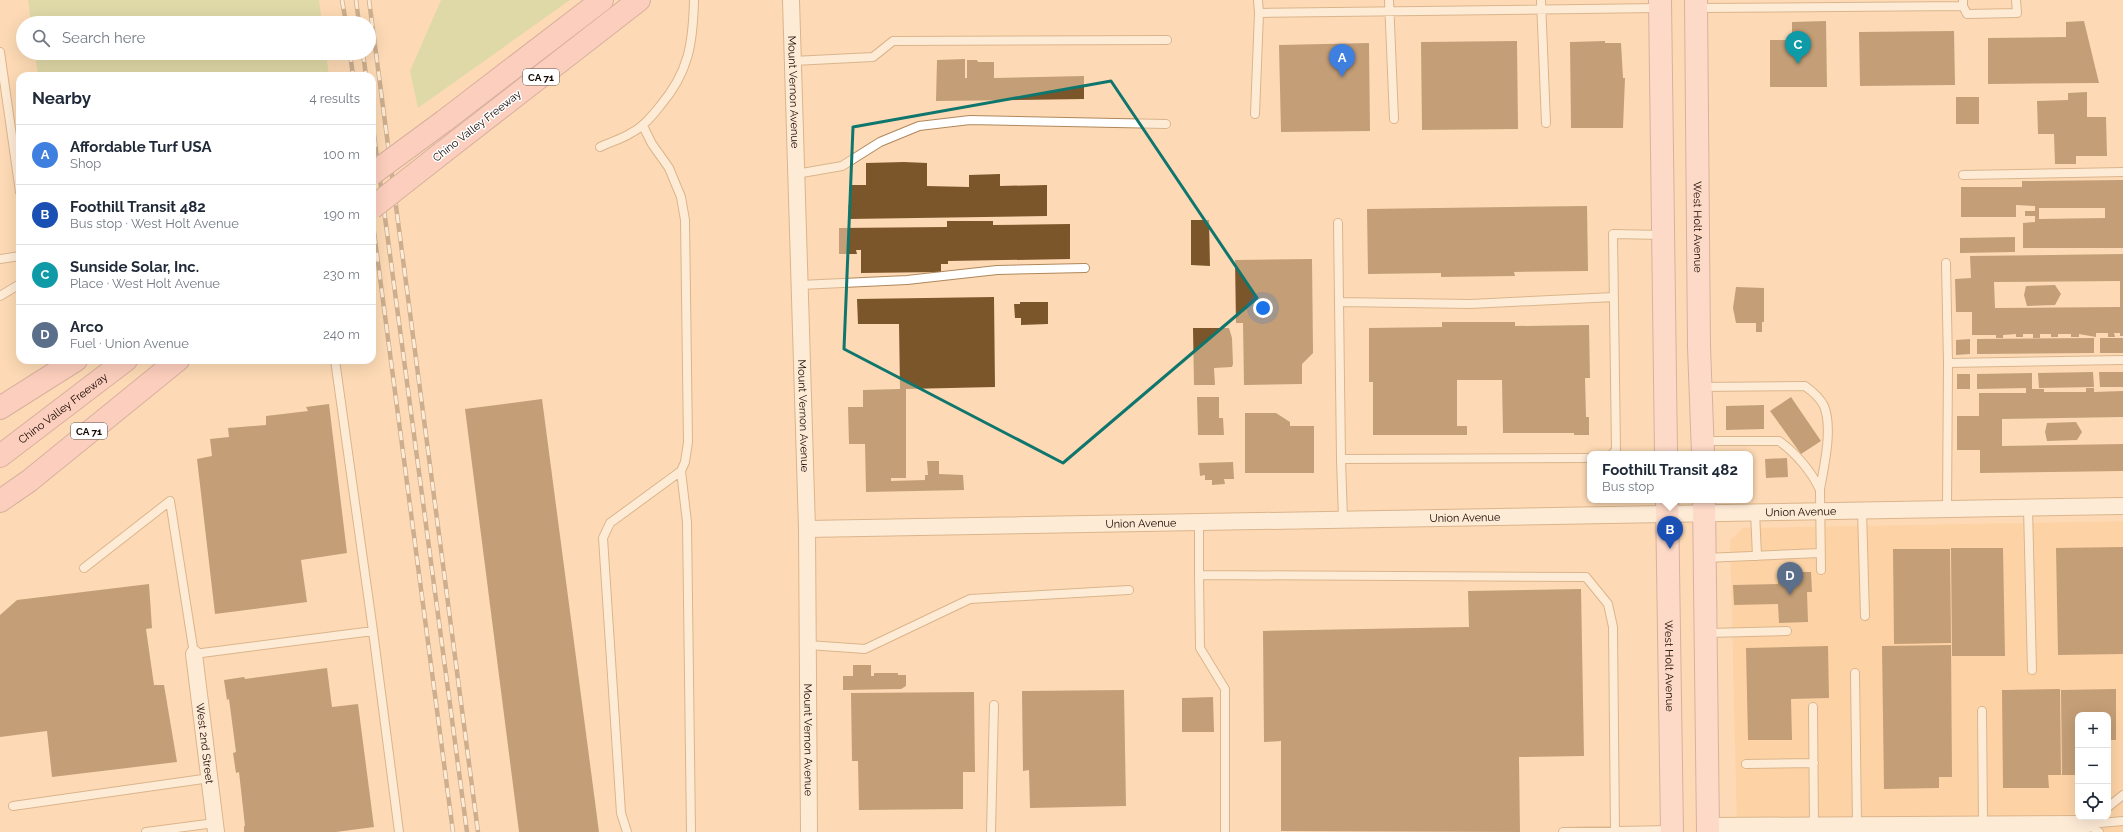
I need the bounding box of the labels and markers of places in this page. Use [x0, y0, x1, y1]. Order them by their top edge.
pin: C [1785, 31, 1811, 64]
pin: A [1329, 44, 1355, 77]
pin: B [1657, 516, 1683, 549]
pin: D [1777, 562, 1803, 595]

